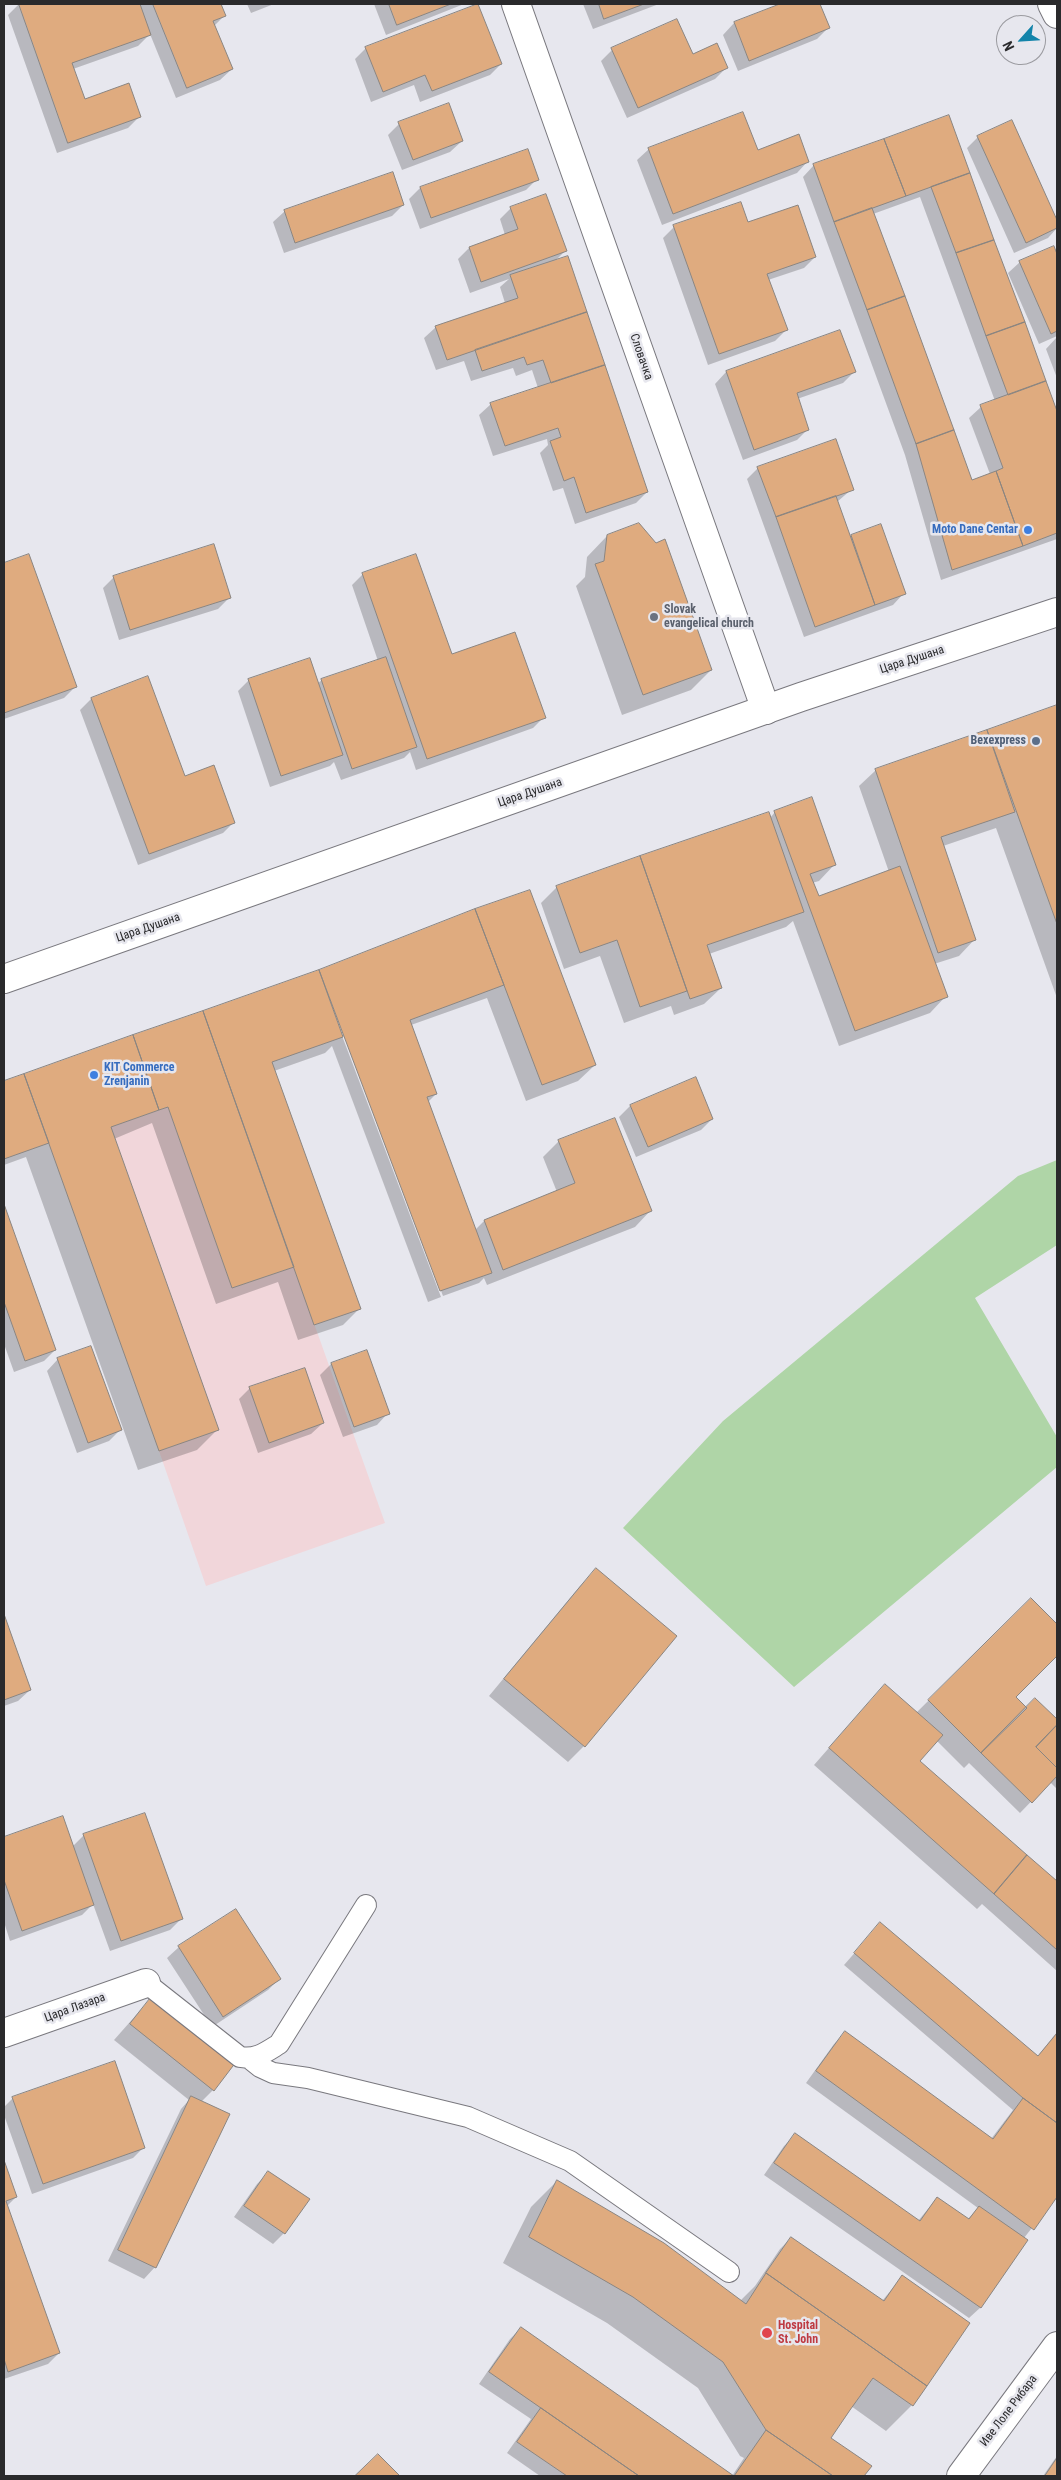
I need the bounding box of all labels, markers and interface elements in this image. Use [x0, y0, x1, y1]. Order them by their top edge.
north arrow [996, 15, 1046, 65]
text: N [999, 39, 1017, 54]
street label: Словачка [626, 332, 656, 382]
place label: Moto Dane Centar [932, 523, 1018, 537]
marker: Moto Dane Centar [1022, 524, 1034, 536]
place label: Slovak evangelical church [664, 603, 754, 631]
marker: Slovak evangelical church [648, 611, 660, 623]
street label: Цара Душана [878, 643, 946, 677]
place label: Bexexpress [971, 734, 1026, 748]
marker: Bexexpress [1030, 735, 1042, 747]
street label: Цара Душана [496, 775, 564, 811]
street label: Цара Душана [114, 910, 182, 946]
place label: KIT Commerce Zrenjanin [104, 1061, 174, 1089]
marker: KIT Commerce Zrenjanin [88, 1069, 100, 1081]
street label: Цара Лазара [43, 1990, 107, 2026]
place label: Hospital St. John [778, 2319, 818, 2347]
marker: Hospital St. John [760, 2326, 774, 2340]
street label: Иве Лоле Рибара [977, 2372, 1041, 2450]

